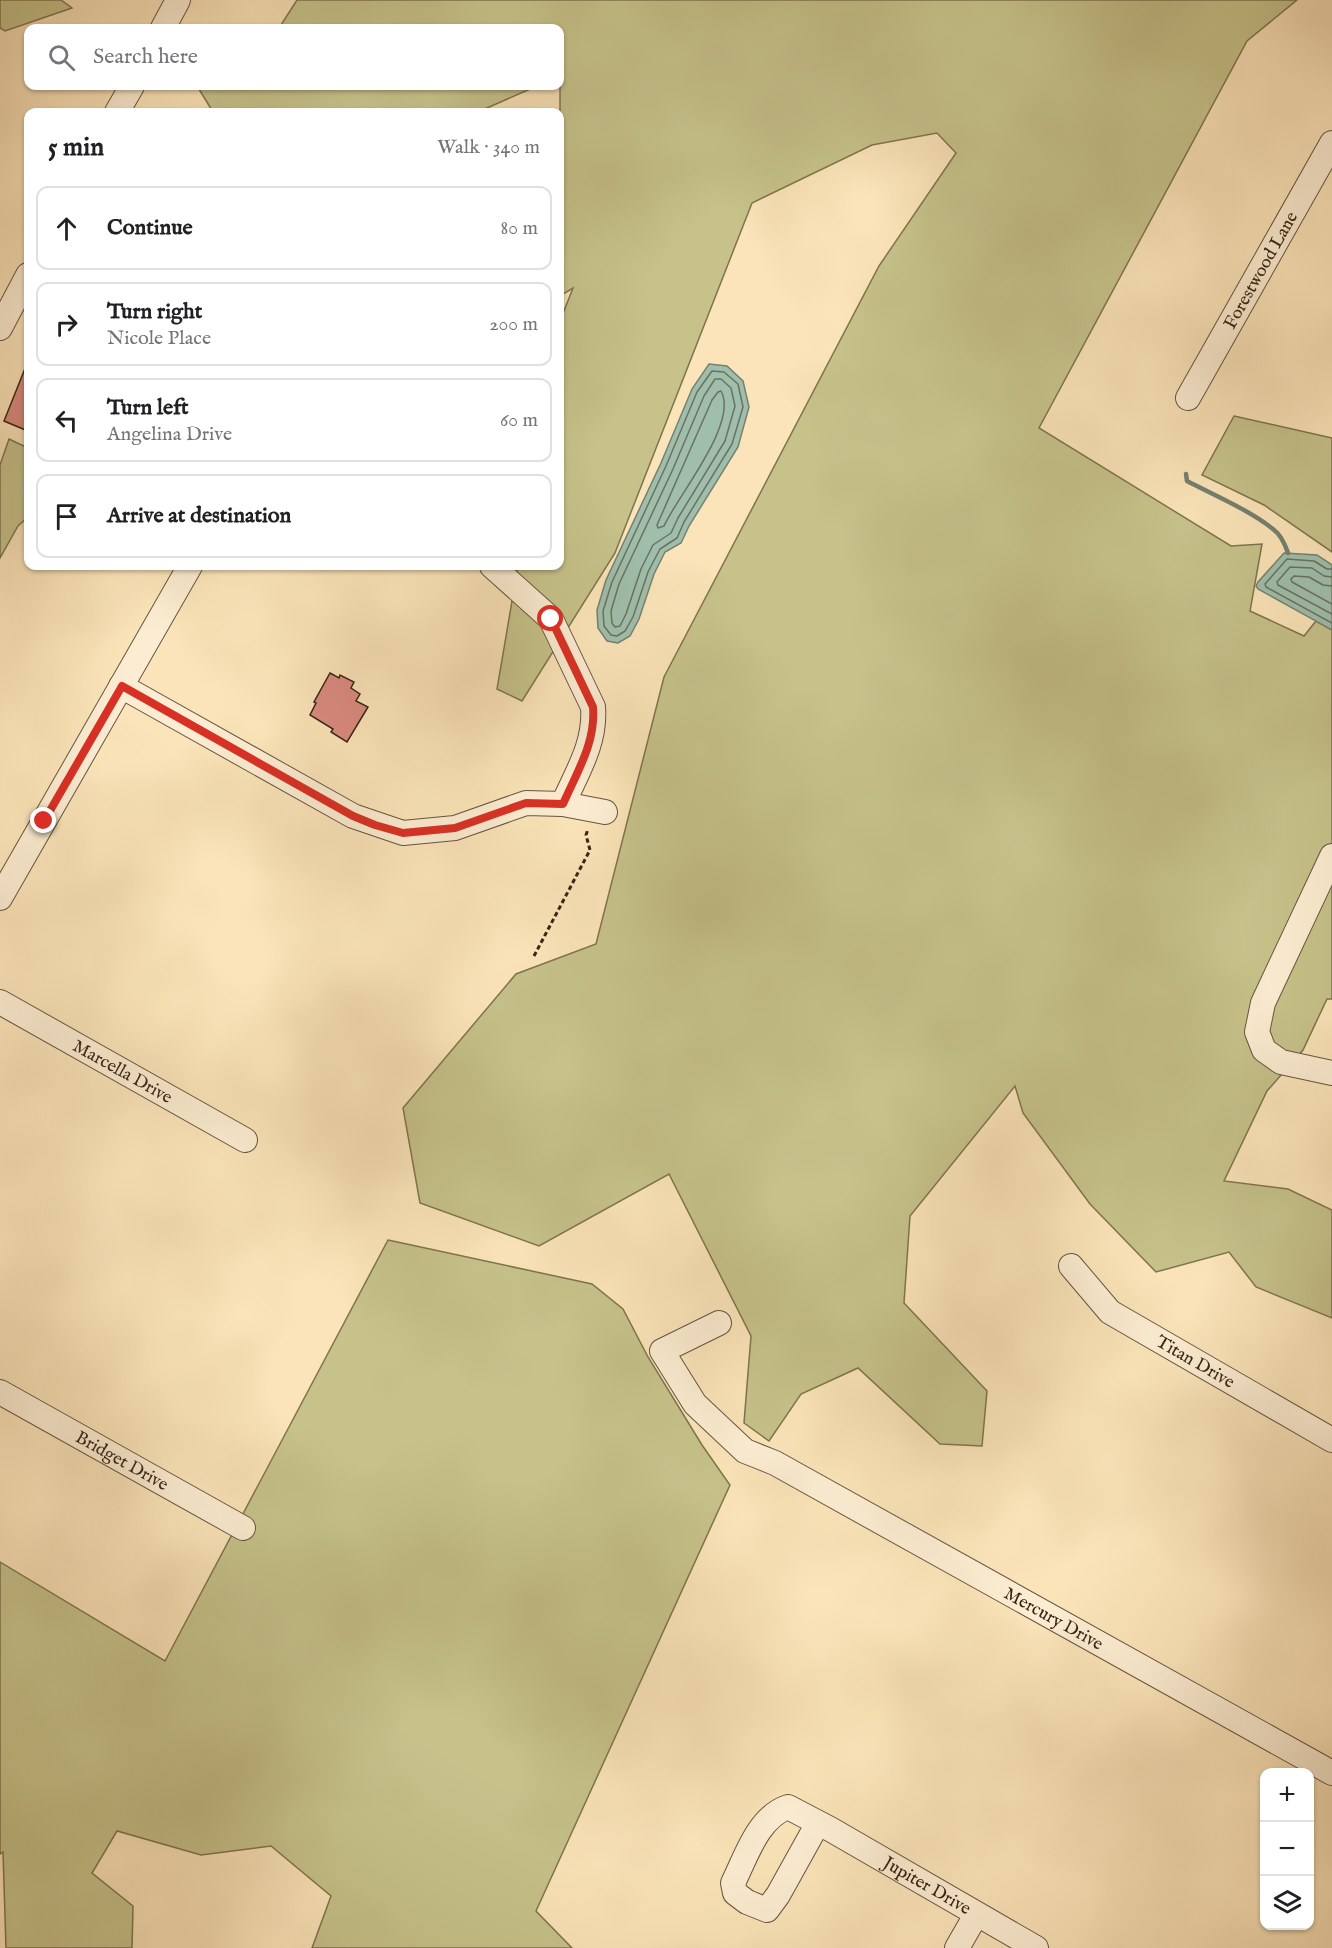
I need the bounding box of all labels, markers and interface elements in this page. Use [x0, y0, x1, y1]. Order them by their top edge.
search box [24, 24, 564, 90]
icon: search [45, 41, 78, 74]
text: Search here [93, 43, 198, 71]
text: 5 min [48, 131, 104, 164]
text: Walk · 340 m [437, 135, 540, 160]
street label: Forestwood Lane [1219, 208, 1304, 334]
icon: ahead [50, 212, 83, 245]
text: Continue [107, 214, 193, 242]
text: 80 m [501, 216, 538, 241]
text: Turn right [107, 298, 202, 326]
icon: right [50, 308, 83, 341]
text: 200 m [489, 312, 538, 337]
text: Nicole Place [107, 326, 211, 351]
text: Turn left [107, 394, 189, 422]
icon: left [50, 404, 83, 437]
text: 60 m [500, 408, 538, 433]
text: Angelina Drive [107, 422, 232, 447]
icon: arrive [50, 500, 83, 533]
text: Arrive at destination [107, 502, 291, 530]
route start [537, 605, 563, 631]
route end [30, 807, 56, 833]
street label: Marcella Drive [68, 1035, 176, 1110]
street label: Titan Drive [1151, 1331, 1238, 1394]
street label: Bridget Drive [71, 1426, 172, 1497]
street label: Mercury Drive [999, 1583, 1107, 1656]
map controls [1260, 1768, 1314, 1930]
button: + [1260, 1768, 1314, 1822]
button: − [1260, 1822, 1314, 1876]
street label: Jupiter Drive [877, 1851, 975, 1921]
button: layers [1260, 1876, 1314, 1930]

